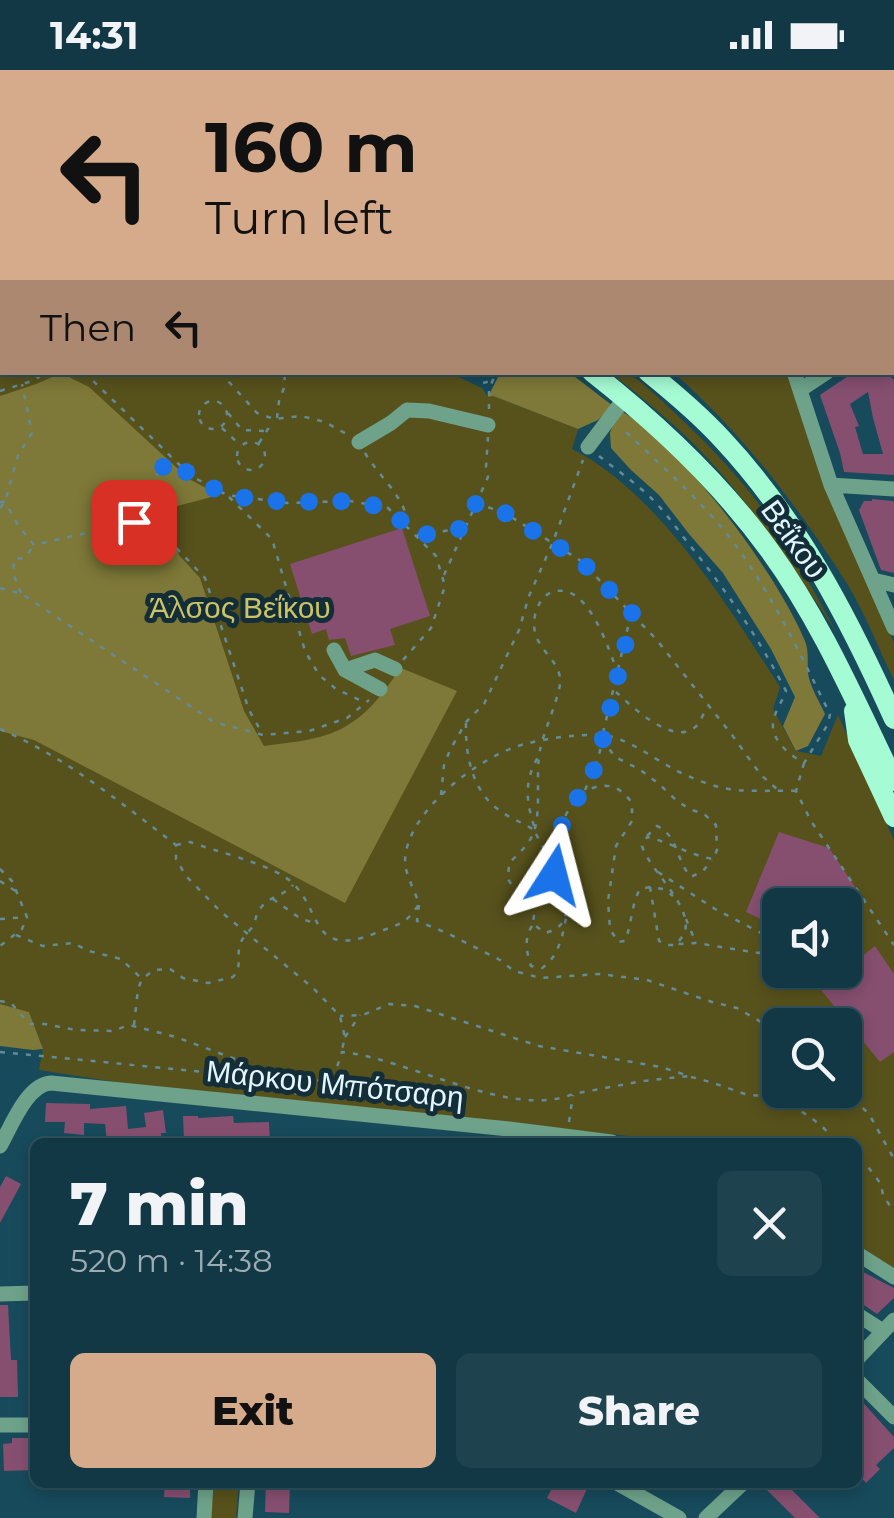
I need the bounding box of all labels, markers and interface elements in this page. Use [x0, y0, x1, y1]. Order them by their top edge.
text: 14:31 [50, 12, 139, 59]
text: 160 m [205, 104, 418, 190]
icon: left [40, 110, 170, 240]
text: Turn left [205, 190, 393, 245]
icon: left [156, 300, 211, 355]
text: Then [40, 304, 136, 351]
pin [92, 480, 177, 565]
street label: Βεΐκου [753, 493, 835, 585]
icon: arrive [107, 495, 162, 550]
park label: Άλσος Βεΐκου [149, 589, 331, 626]
position arrow [502, 823, 606, 927]
map controls [762, 888, 862, 1108]
button: sound [762, 888, 862, 988]
button: search [762, 1008, 862, 1108]
street label: Μάρκου Μπότσαρη [204, 1052, 466, 1116]
text: 7 min [70, 1167, 249, 1240]
button: close [717, 1171, 822, 1276]
text: 520 m · 14:38 [70, 1241, 273, 1280]
button: Exit [70, 1353, 436, 1468]
button: Share [456, 1353, 822, 1468]

